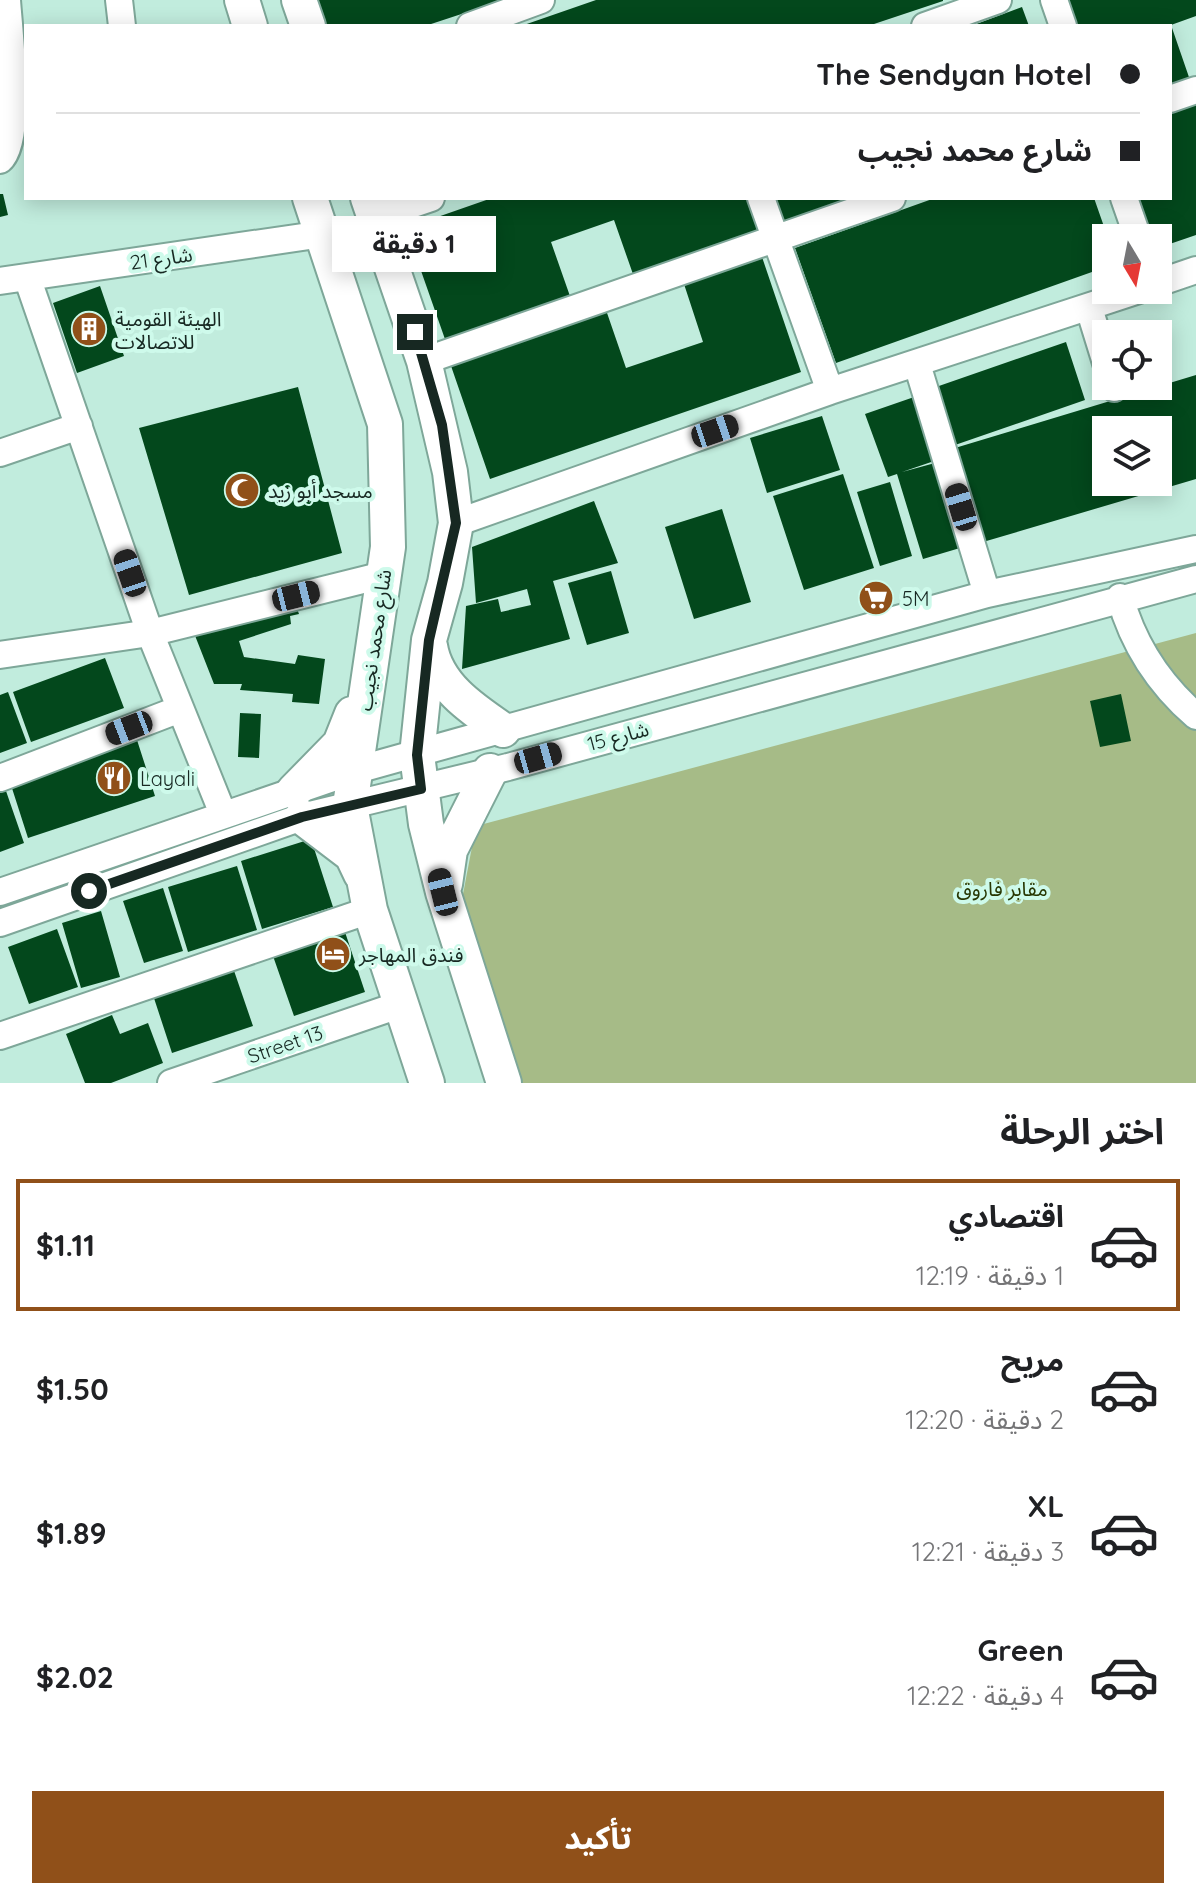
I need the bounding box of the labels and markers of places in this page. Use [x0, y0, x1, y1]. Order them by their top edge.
place label: الهيئة القومية للاتصالات [115, 306, 222, 354]
building icon: الهيئة القومية للاتصالات [70, 310, 108, 348]
mosque icon: مسجد أبو زيد [223, 471, 261, 509]
place label: مسجد أبو زيد [268, 478, 373, 503]
supermarket icon: 5M [857, 579, 895, 617]
place label: 5M [902, 586, 929, 611]
restaurant icon: Layali [95, 759, 133, 797]
place label: Layali [140, 766, 195, 791]
hotel icon: فندق المهاجر [314, 935, 352, 973]
place label: فندق المهاجر [358, 942, 464, 967]

